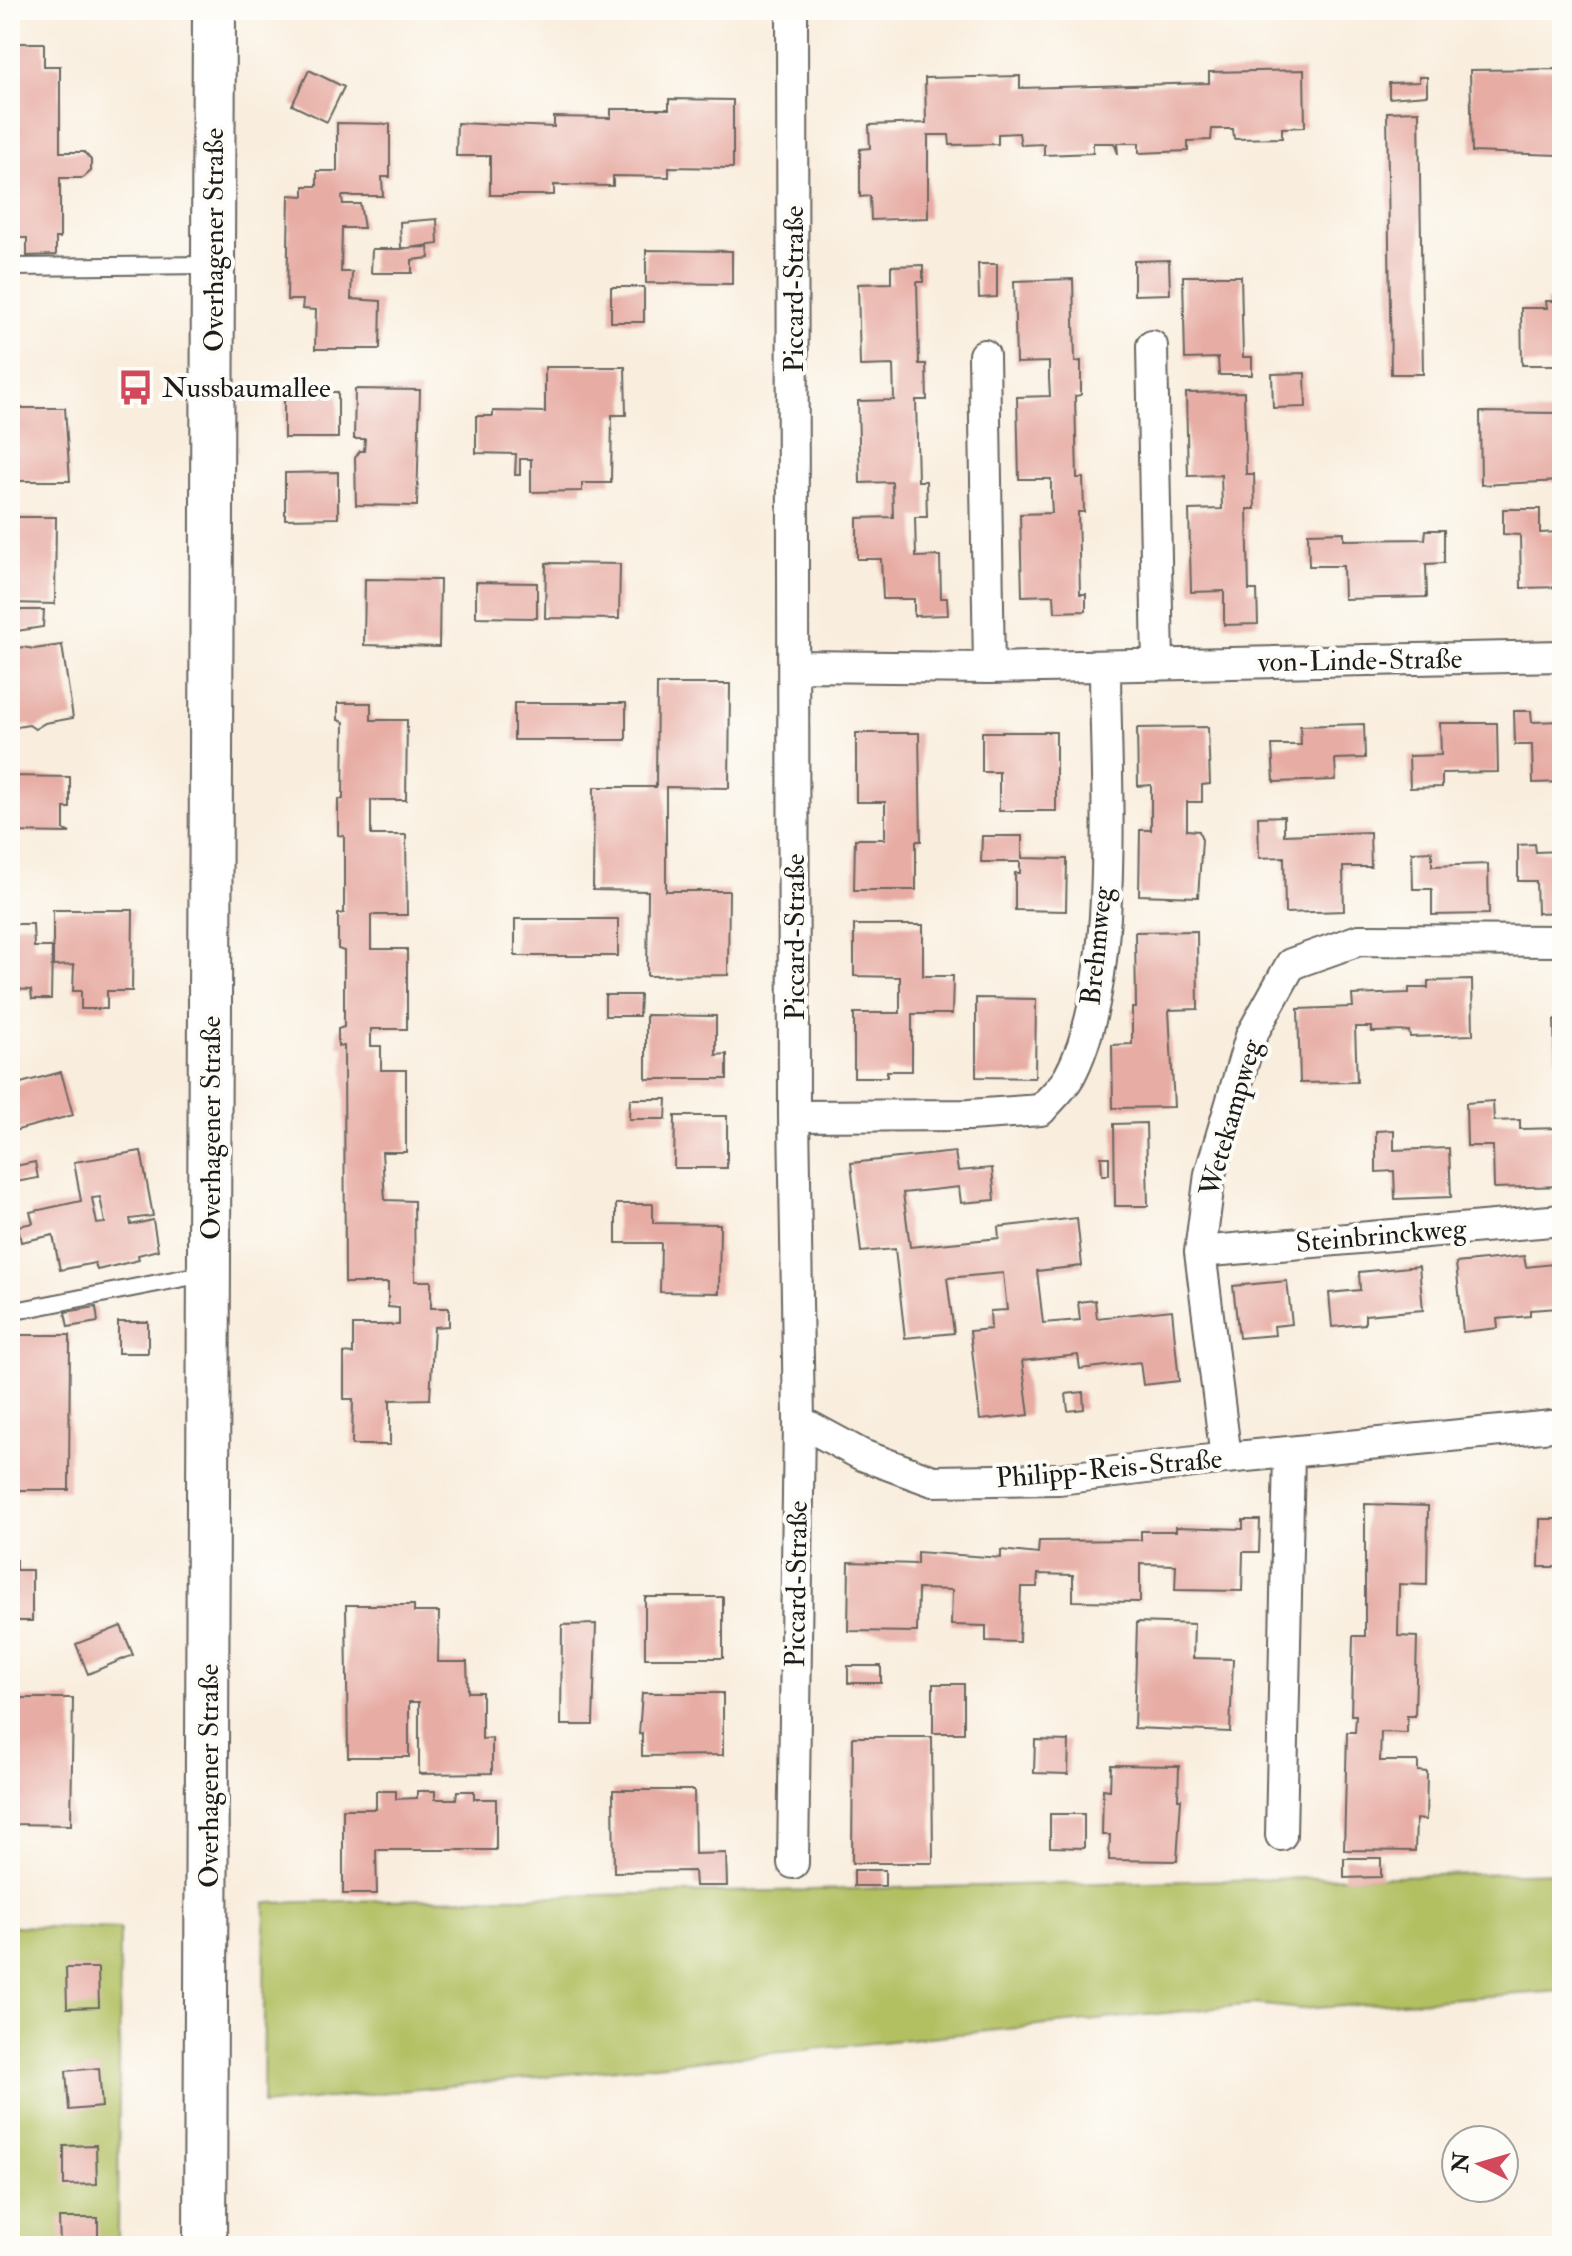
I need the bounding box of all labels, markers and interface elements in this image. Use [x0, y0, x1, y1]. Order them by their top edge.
street label: Overhagener Straße [197, 128, 232, 352]
street label: Piccard-Straße [777, 205, 812, 372]
bus stop icon: Nussbaumallee [117, 369, 155, 407]
place label: Nussbaumallee [162, 371, 331, 406]
street label: von-Linde-Straße [1256, 642, 1463, 680]
street label: Piccard-Straße [778, 853, 813, 1020]
street label: Brehmweg [1073, 884, 1121, 1007]
street label: Overhagener Straße [194, 1016, 229, 1240]
street label: Wetekampweg [1192, 1034, 1270, 1201]
street label: Steinbrinckweg [1294, 1211, 1469, 1261]
street label: Philipp-Reis-Straße [994, 1442, 1224, 1496]
street label: Piccard-Straße [778, 1500, 816, 1668]
street label: Overhagener Straße [192, 1664, 227, 1888]
north arrow [1440, 2124, 1520, 2204]
text: N [1446, 2151, 1476, 2174]

